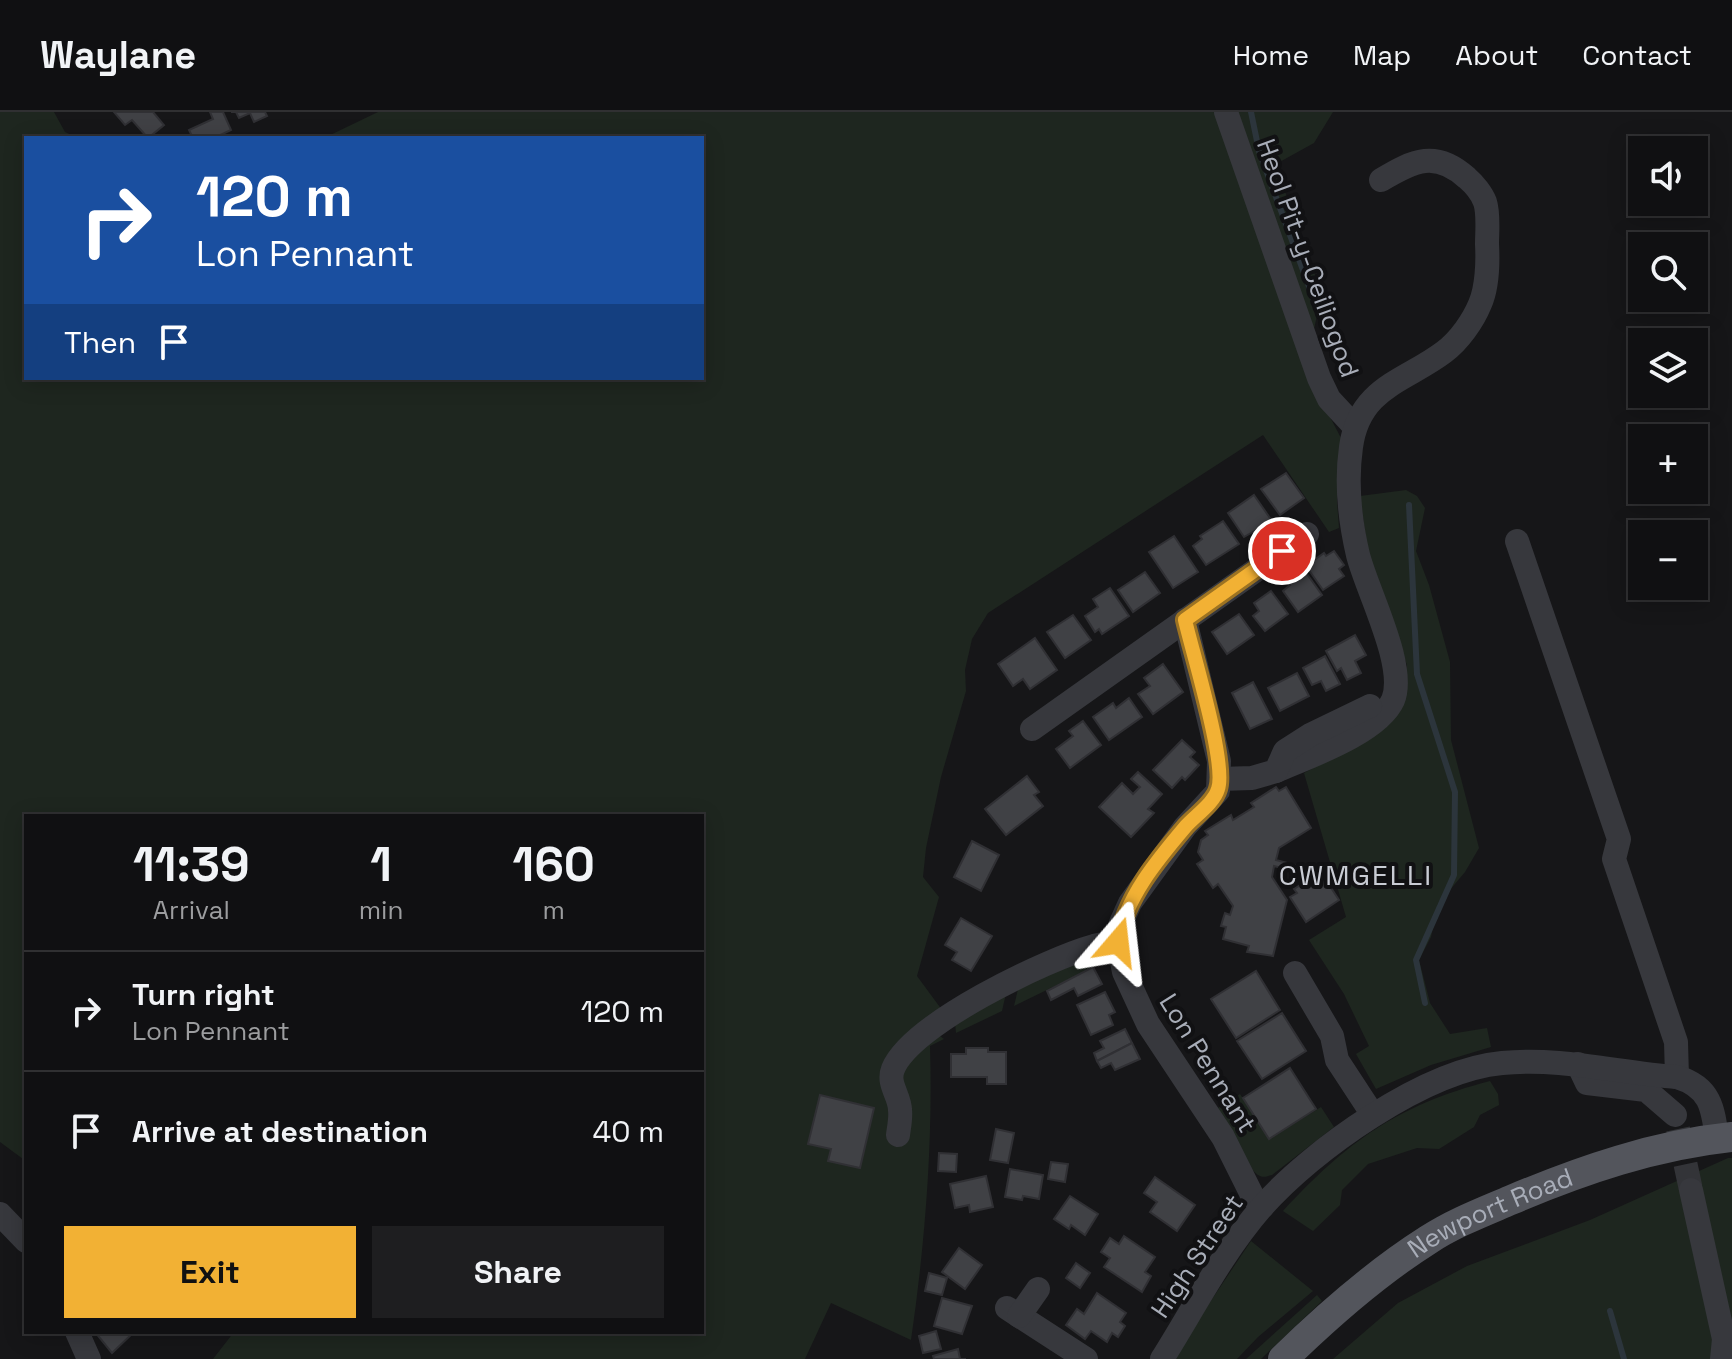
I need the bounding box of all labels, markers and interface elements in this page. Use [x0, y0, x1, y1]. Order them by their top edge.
text: Waylane [40, 31, 196, 79]
text: Home [1233, 37, 1309, 73]
text: Map [1353, 37, 1411, 73]
text: About [1455, 37, 1538, 73]
text: Contact [1582, 37, 1692, 73]
street label: Heol Pit-y-Ceiliogod [1249, 134, 1367, 382]
map controls [1628, 136, 1708, 600]
button: sound [1628, 136, 1708, 216]
text: 120 m [196, 161, 353, 232]
icon: right [64, 168, 168, 272]
text: Lon Pennant [196, 231, 414, 277]
button: search [1628, 232, 1708, 312]
icon: arrive [152, 320, 196, 364]
text: Then [64, 323, 136, 362]
button: layers [1628, 328, 1708, 408]
button: + [1628, 424, 1708, 504]
pin [1248, 517, 1316, 585]
button: − [1628, 520, 1708, 600]
icon: arrive [1260, 529, 1304, 573]
text: 11:39 [133, 834, 250, 895]
text: 1 [370, 834, 392, 895]
text: 160 [512, 834, 595, 895]
district label: CWMGELLI [1279, 857, 1433, 893]
text: Arrival [153, 893, 230, 927]
text: min [359, 893, 403, 927]
text: m [543, 893, 565, 927]
position arrow [1076, 900, 1160, 984]
text: Turn right [132, 975, 275, 1014]
street label: Lon Pennant [1152, 987, 1264, 1139]
icon: right [64, 989, 108, 1033]
text: 120 m [581, 992, 664, 1031]
text: Lon Pennant [132, 1014, 290, 1048]
icon: arrive [64, 1109, 108, 1153]
text: Arrive at destination [132, 1112, 428, 1151]
text: 40 m [593, 1112, 664, 1151]
street label: Newport Road [1401, 1160, 1577, 1266]
street label: High Street [1143, 1188, 1251, 1324]
button: Exit [64, 1226, 356, 1318]
button: Share [372, 1226, 664, 1318]

